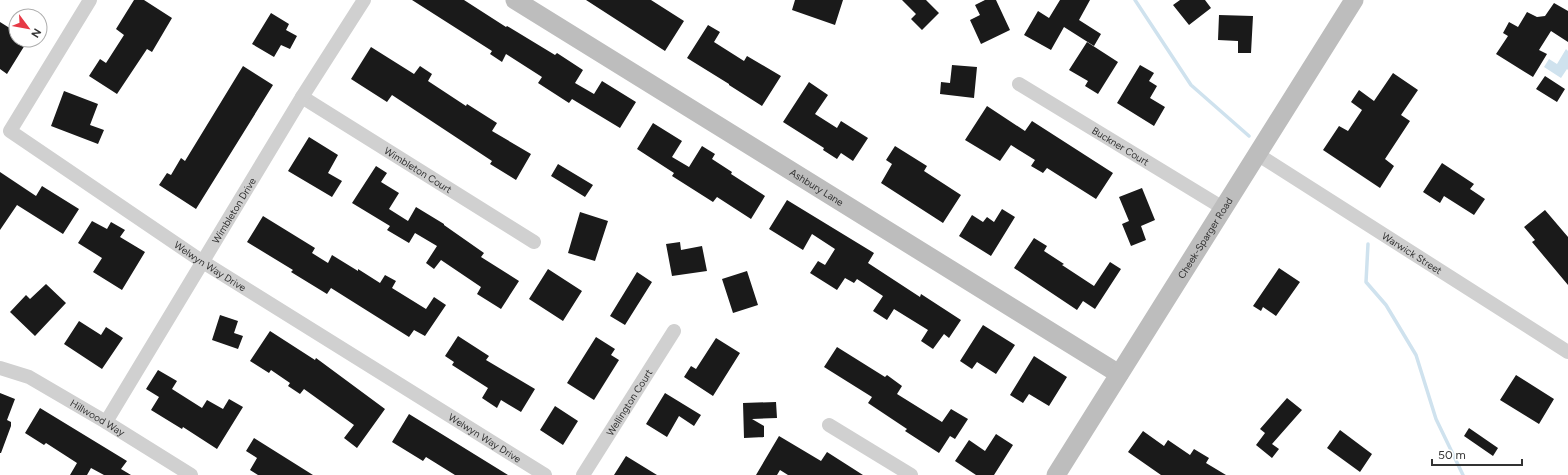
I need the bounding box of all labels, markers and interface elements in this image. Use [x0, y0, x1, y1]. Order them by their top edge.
north arrow [8, 8, 48, 48]
text: N [28, 26, 44, 40]
street label: Buckner Court [1089, 124, 1152, 169]
street label: Wimbleton Court [382, 144, 454, 196]
street label: Ashbury Lane [787, 166, 846, 209]
street label: Wimbleton Drive [209, 175, 259, 246]
street label: Cheek-Sparger Road [1175, 195, 1236, 281]
street label: Warwick Street [1379, 229, 1445, 277]
street label: Welwyn Way Drive [171, 238, 249, 295]
street label: Wellington Court [603, 367, 655, 438]
street label: Hillwood Way [68, 396, 128, 440]
street label: Welwyn Way Drive [446, 411, 524, 466]
scale bar [1432, 441, 1522, 467]
text: 50 m [1438, 448, 1466, 462]

